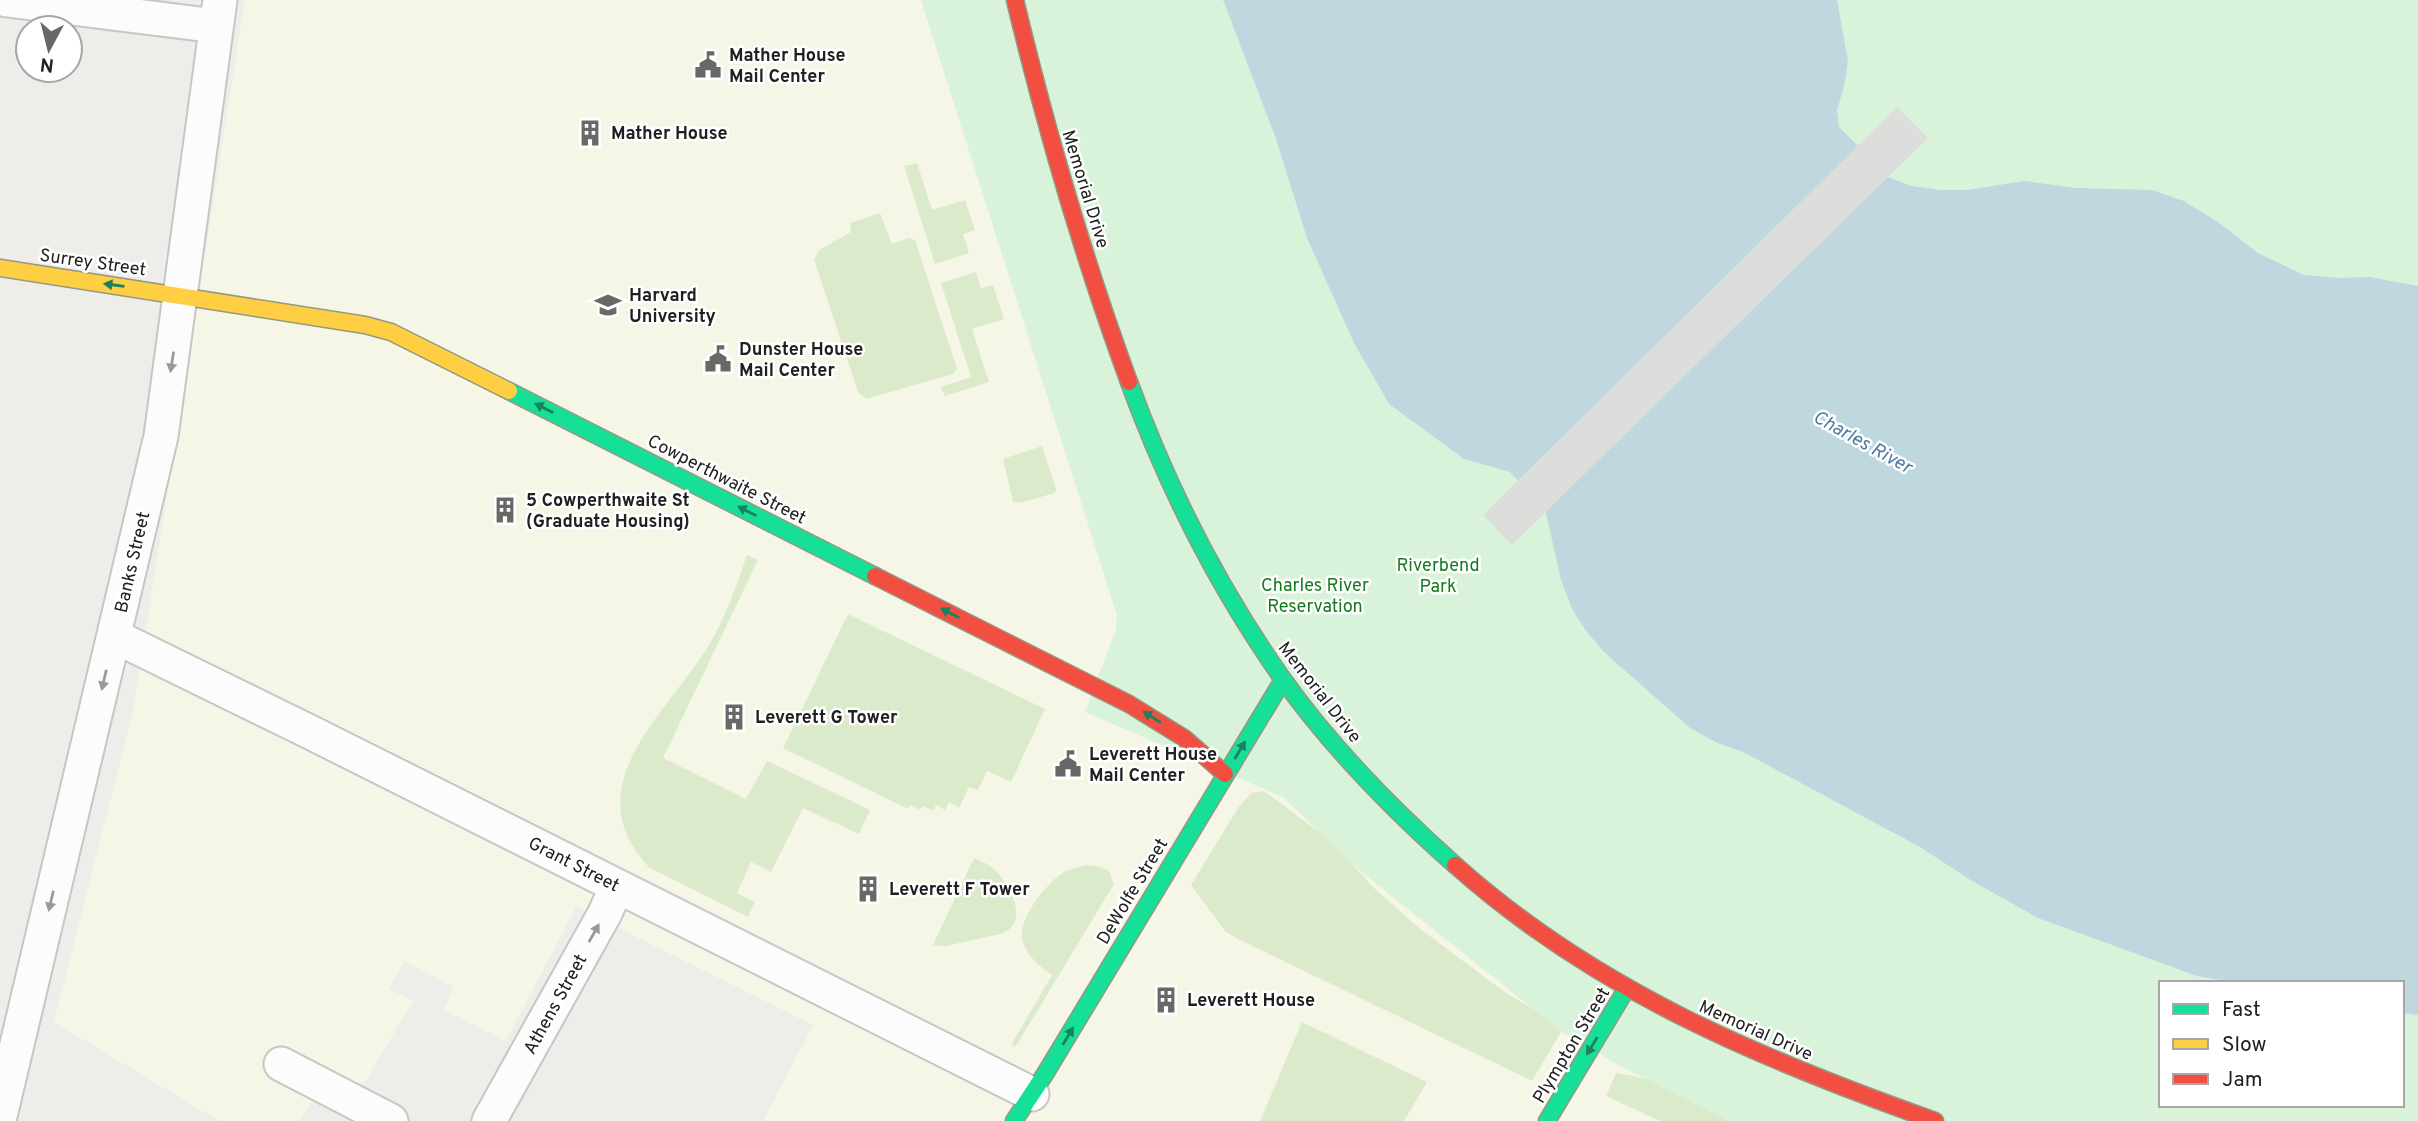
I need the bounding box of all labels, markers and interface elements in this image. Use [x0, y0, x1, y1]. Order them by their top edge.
north arrow [14, 14, 84, 84]
place label: Mather House Mail Center [729, 45, 845, 89]
public building icon: Mather House Mail Center [693, 50, 723, 80]
text: N [39, 51, 55, 77]
building icon: Mather House [575, 118, 605, 148]
place label: Mather House [611, 123, 727, 146]
street label: Memorial Drive [1056, 128, 1113, 251]
street label: Surrey Street [38, 245, 147, 282]
one-way arrow [102, 279, 124, 290]
place label: Harvard University [629, 285, 716, 329]
school or university icon: Harvard University [593, 290, 623, 320]
place label: Dunster House Mail Center [739, 339, 863, 383]
public building icon: Dunster House Mail Center [703, 344, 733, 374]
one-way arrow [166, 351, 177, 373]
one-way arrow [534, 403, 554, 414]
water label: Charles River [1808, 406, 1917, 481]
street label: Cowperthwaite Street [643, 430, 810, 530]
place label: 5 Cowperthwaite St (Graduate Housing) [526, 490, 690, 534]
building icon: 5 Cowperthwaite St (Graduate Housing) [490, 495, 520, 525]
one-way arrow [737, 505, 757, 516]
street label: Banks Street [111, 509, 156, 615]
park label: Riverbend Park [1396, 555, 1480, 599]
park label: Charles River Reservation [1261, 575, 1369, 619]
one-way arrow [940, 608, 960, 619]
street label: Memorial Drive [1272, 638, 1366, 748]
one-way arrow [98, 669, 109, 691]
building icon: Leverett G Tower [719, 702, 749, 732]
place label: Leverett G Tower [755, 707, 898, 730]
one-way arrow [1143, 710, 1162, 723]
one-way arrow [1233, 740, 1246, 759]
place label: Leverett House Mail Center [1089, 744, 1217, 788]
public building icon: Leverett House Mail Center [1053, 749, 1083, 779]
street label: Grant Street [524, 833, 623, 898]
street label: DeWolfe Street [1093, 834, 1174, 949]
building icon: Leverett F Tower [853, 874, 883, 904]
place label: Leverett F Tower [889, 879, 1030, 902]
one-way arrow [45, 890, 56, 912]
one-way arrow [588, 924, 600, 943]
street label: Athens Street [519, 951, 593, 1059]
legend [2159, 981, 2404, 1107]
street label: Plympton Street [1529, 983, 1616, 1108]
building icon: Leverett House [1151, 985, 1181, 1015]
place label: Leverett House [1187, 990, 1315, 1013]
street label: Memorial Drive [1695, 996, 1816, 1067]
text: Fast [2222, 997, 2261, 1024]
one-way arrow [1062, 1026, 1074, 1045]
text: Slow [2222, 1032, 2267, 1059]
one-way arrow [1585, 1037, 1598, 1056]
text: Jam [2222, 1067, 2263, 1094]

